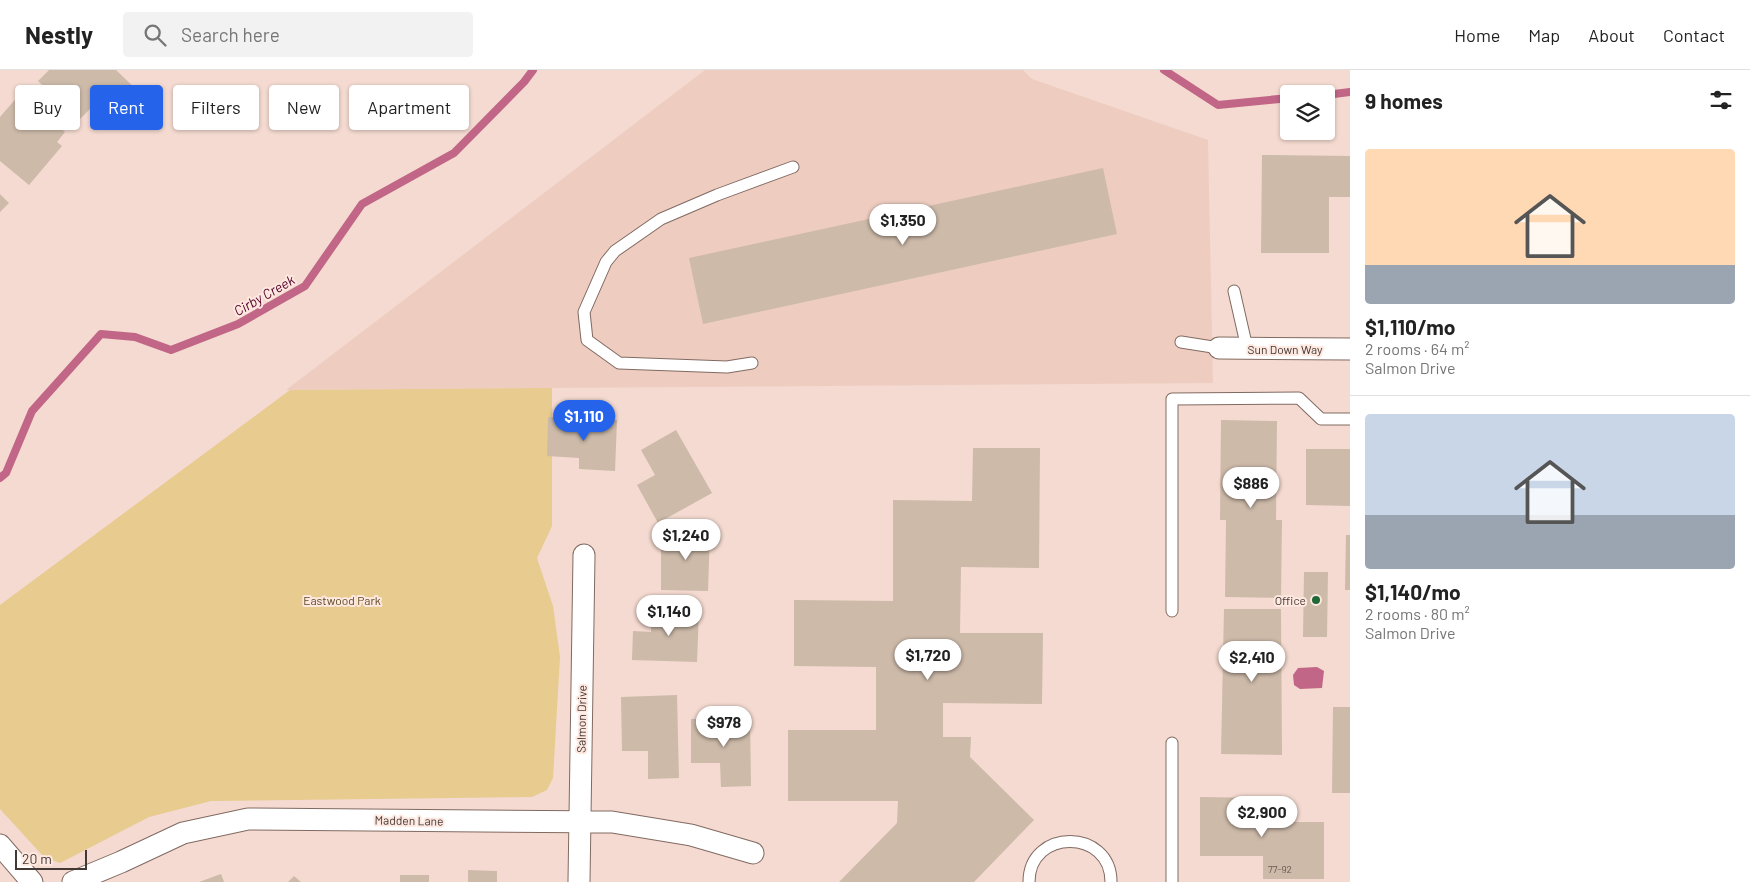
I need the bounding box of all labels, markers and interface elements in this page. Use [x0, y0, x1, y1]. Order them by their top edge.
search box [123, 12, 473, 57]
text: Nestly [25, 20, 93, 49]
icon: search [141, 21, 169, 49]
text: Search here [181, 23, 280, 46]
text: Home [1454, 24, 1500, 46]
text: Map [1528, 24, 1560, 46]
text: About [1588, 24, 1635, 46]
text: Contact [1663, 24, 1725, 46]
chip: Buy [15, 85, 80, 130]
chip: Rent [90, 85, 163, 130]
chip: Filters [173, 85, 259, 130]
chip: New [269, 85, 339, 130]
chip: Apartment [349, 85, 469, 130]
map controls [1280, 85, 1335, 140]
button: layers [1280, 85, 1335, 140]
icon: filters [1707, 86, 1735, 114]
text: 9 homes [1365, 88, 1443, 113]
icon: home [1505, 181, 1595, 271]
pin: $1,350 [862, 204, 944, 246]
text: $1,350 [880, 210, 926, 229]
water label: Cirby Creek [231, 271, 298, 319]
text: $1,110/mo [1365, 314, 1456, 339]
text: 2 rooms · 64 m² [1365, 339, 1469, 358]
street label: Sun Down Way [1247, 342, 1323, 356]
text: Salmon Drive [1365, 358, 1455, 377]
pin: $1,110 [543, 400, 625, 442]
text: $1,110 [564, 406, 604, 425]
icon: home [1505, 447, 1595, 537]
pin: $886 [1221, 466, 1281, 509]
text: $886 [1233, 473, 1269, 492]
pin: $1,240 [645, 518, 727, 561]
text: $1,240 [663, 525, 709, 544]
text: $1,140/mo [1365, 579, 1461, 604]
park label: Eastwood Park [303, 593, 381, 607]
place label: Office [1275, 593, 1306, 607]
pin: $1,140 [628, 594, 710, 637]
marker: Office [1310, 594, 1322, 606]
text: $1,140 [647, 601, 691, 620]
text: 2 rooms · 80 m² [1365, 604, 1470, 623]
text: Salmon Drive [1365, 623, 1455, 642]
pin: $1,720 [887, 638, 969, 681]
pin: $2,410 [1211, 640, 1293, 683]
text: $1,720 [905, 645, 951, 664]
text: $2,410 [1229, 647, 1275, 666]
street label: Salmon Drive [573, 685, 589, 753]
pin: $978 [694, 706, 754, 748]
text: $978 [707, 712, 741, 731]
pin: $2,900 [1221, 796, 1303, 838]
text: $2,900 [1237, 802, 1287, 821]
street label: Madden Lane [374, 812, 444, 828]
scale bar [15, 847, 88, 870]
text: 20 m [22, 850, 52, 867]
house number: 77-92 [1268, 863, 1292, 875]

